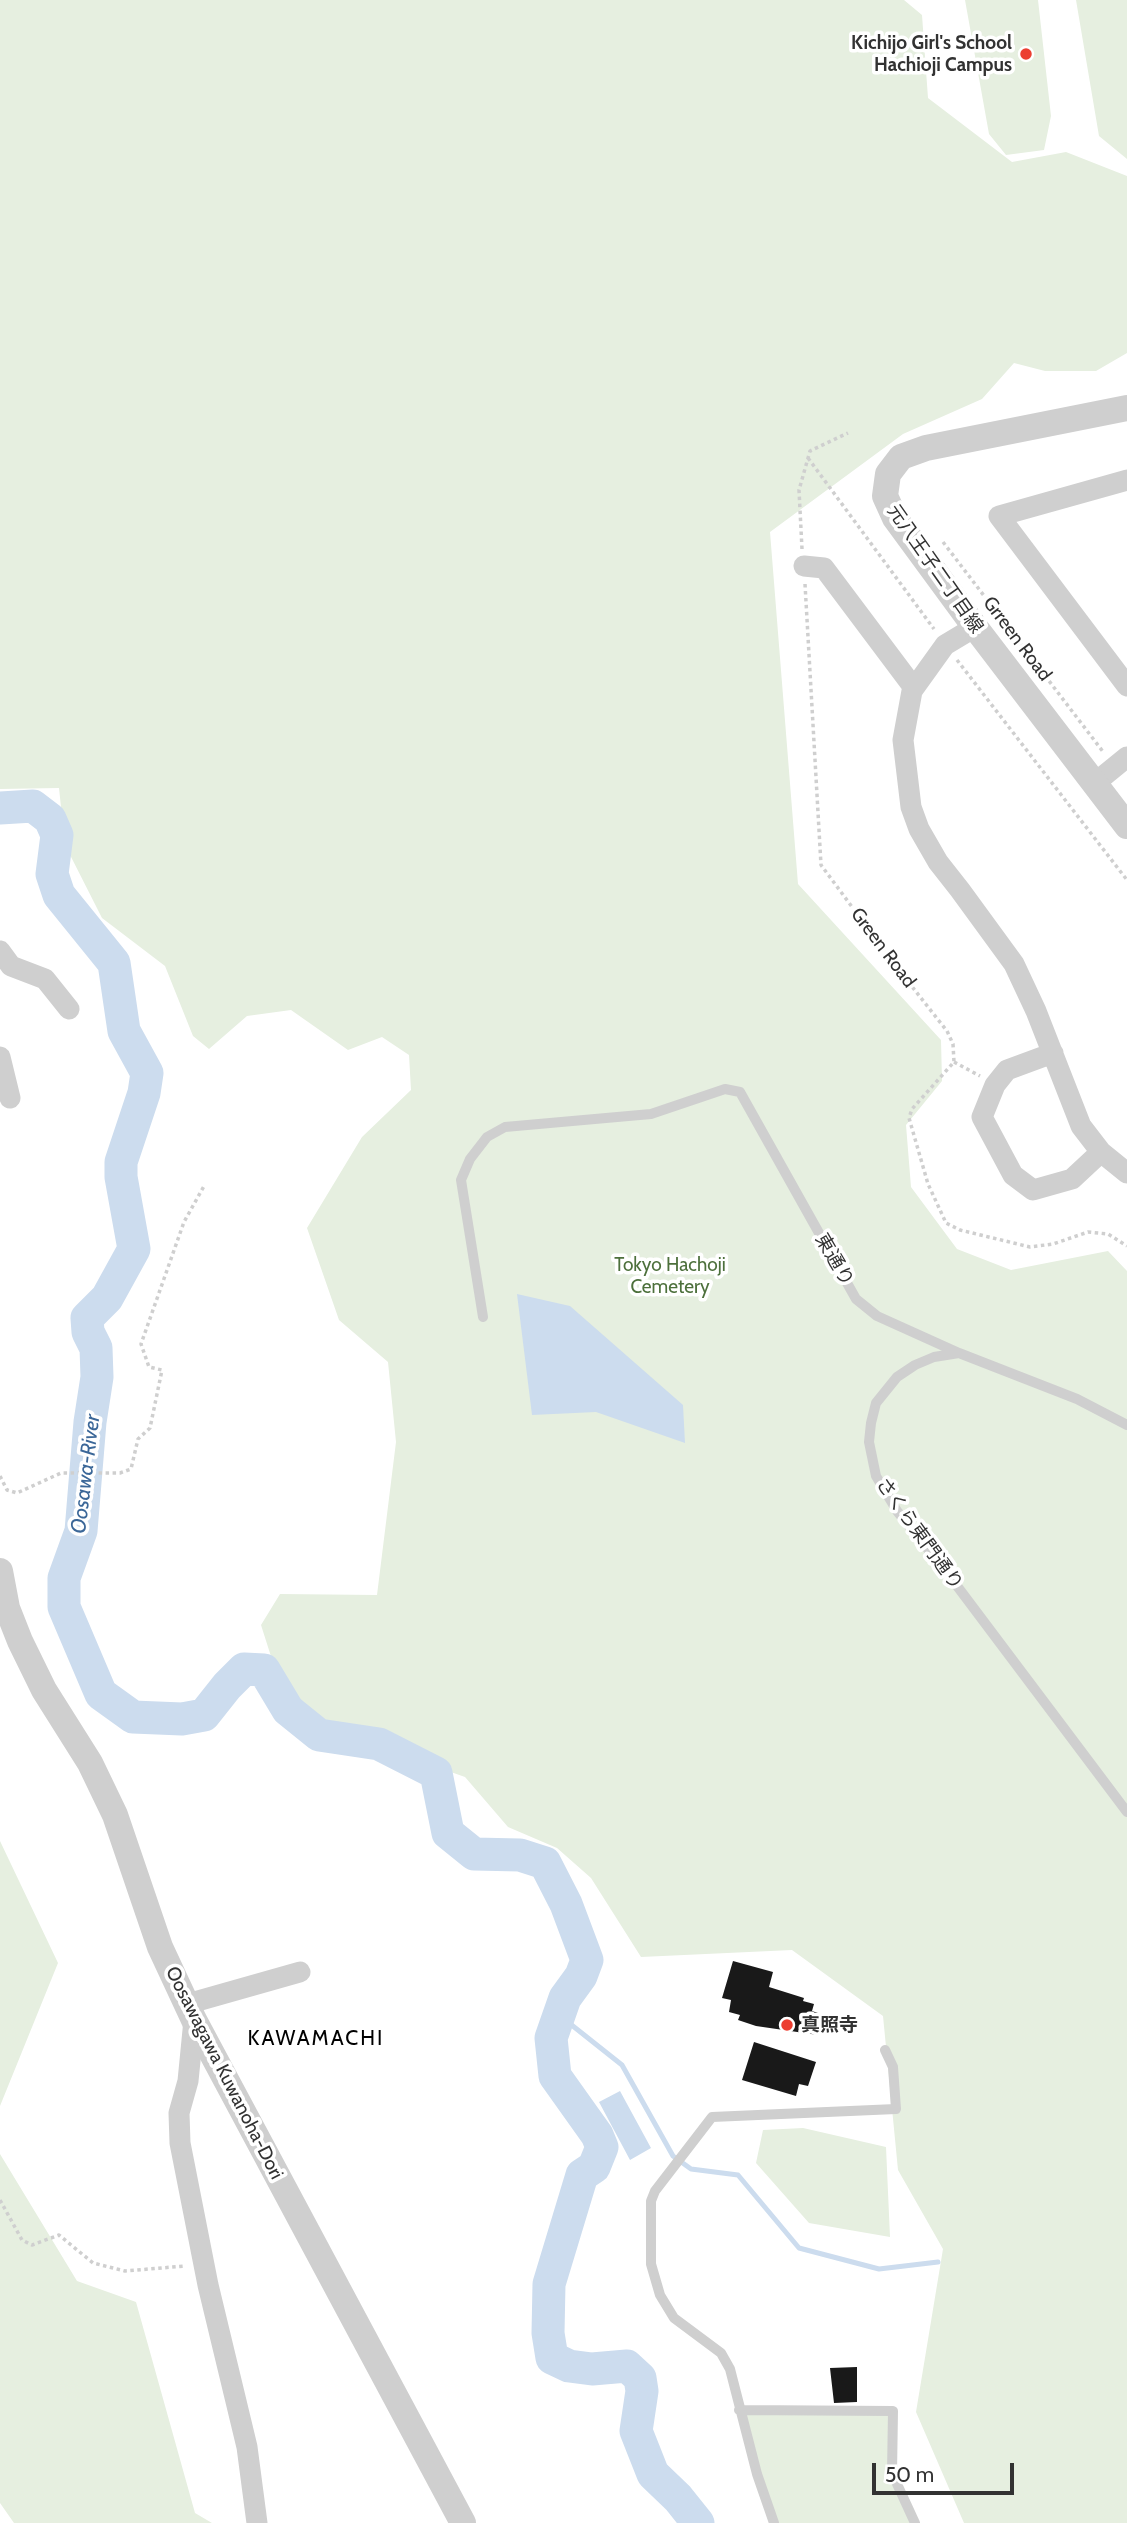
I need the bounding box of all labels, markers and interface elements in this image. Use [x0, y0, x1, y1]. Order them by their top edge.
place label: Kichijo Girl's School Hachioji Campus [851, 32, 1012, 76]
marker: Kichijo Girl's School Hachioji Campus [1018, 46, 1034, 62]
street label: 元八王子二丁目線 [882, 500, 988, 638]
street label: Grreen Road [978, 592, 1056, 686]
street label: Green Road [846, 904, 920, 992]
street label: 東通り [810, 1230, 858, 1290]
park label: Tokyo Hachoji Cemetery [614, 1254, 726, 1298]
water label: Oosawa-River [66, 1413, 106, 1535]
street label: さくら東門通り [871, 1473, 967, 1595]
street label: Oosawagawa Kuwanoha-Dori [160, 1963, 288, 2183]
place label: 真照寺 [801, 2014, 858, 2036]
marker: 真照寺 [779, 2017, 795, 2033]
district label: KAWAMACHI [249, 2026, 383, 2052]
scale bar [875, 2450, 1017, 2494]
text: 50 m [885, 2462, 934, 2487]

